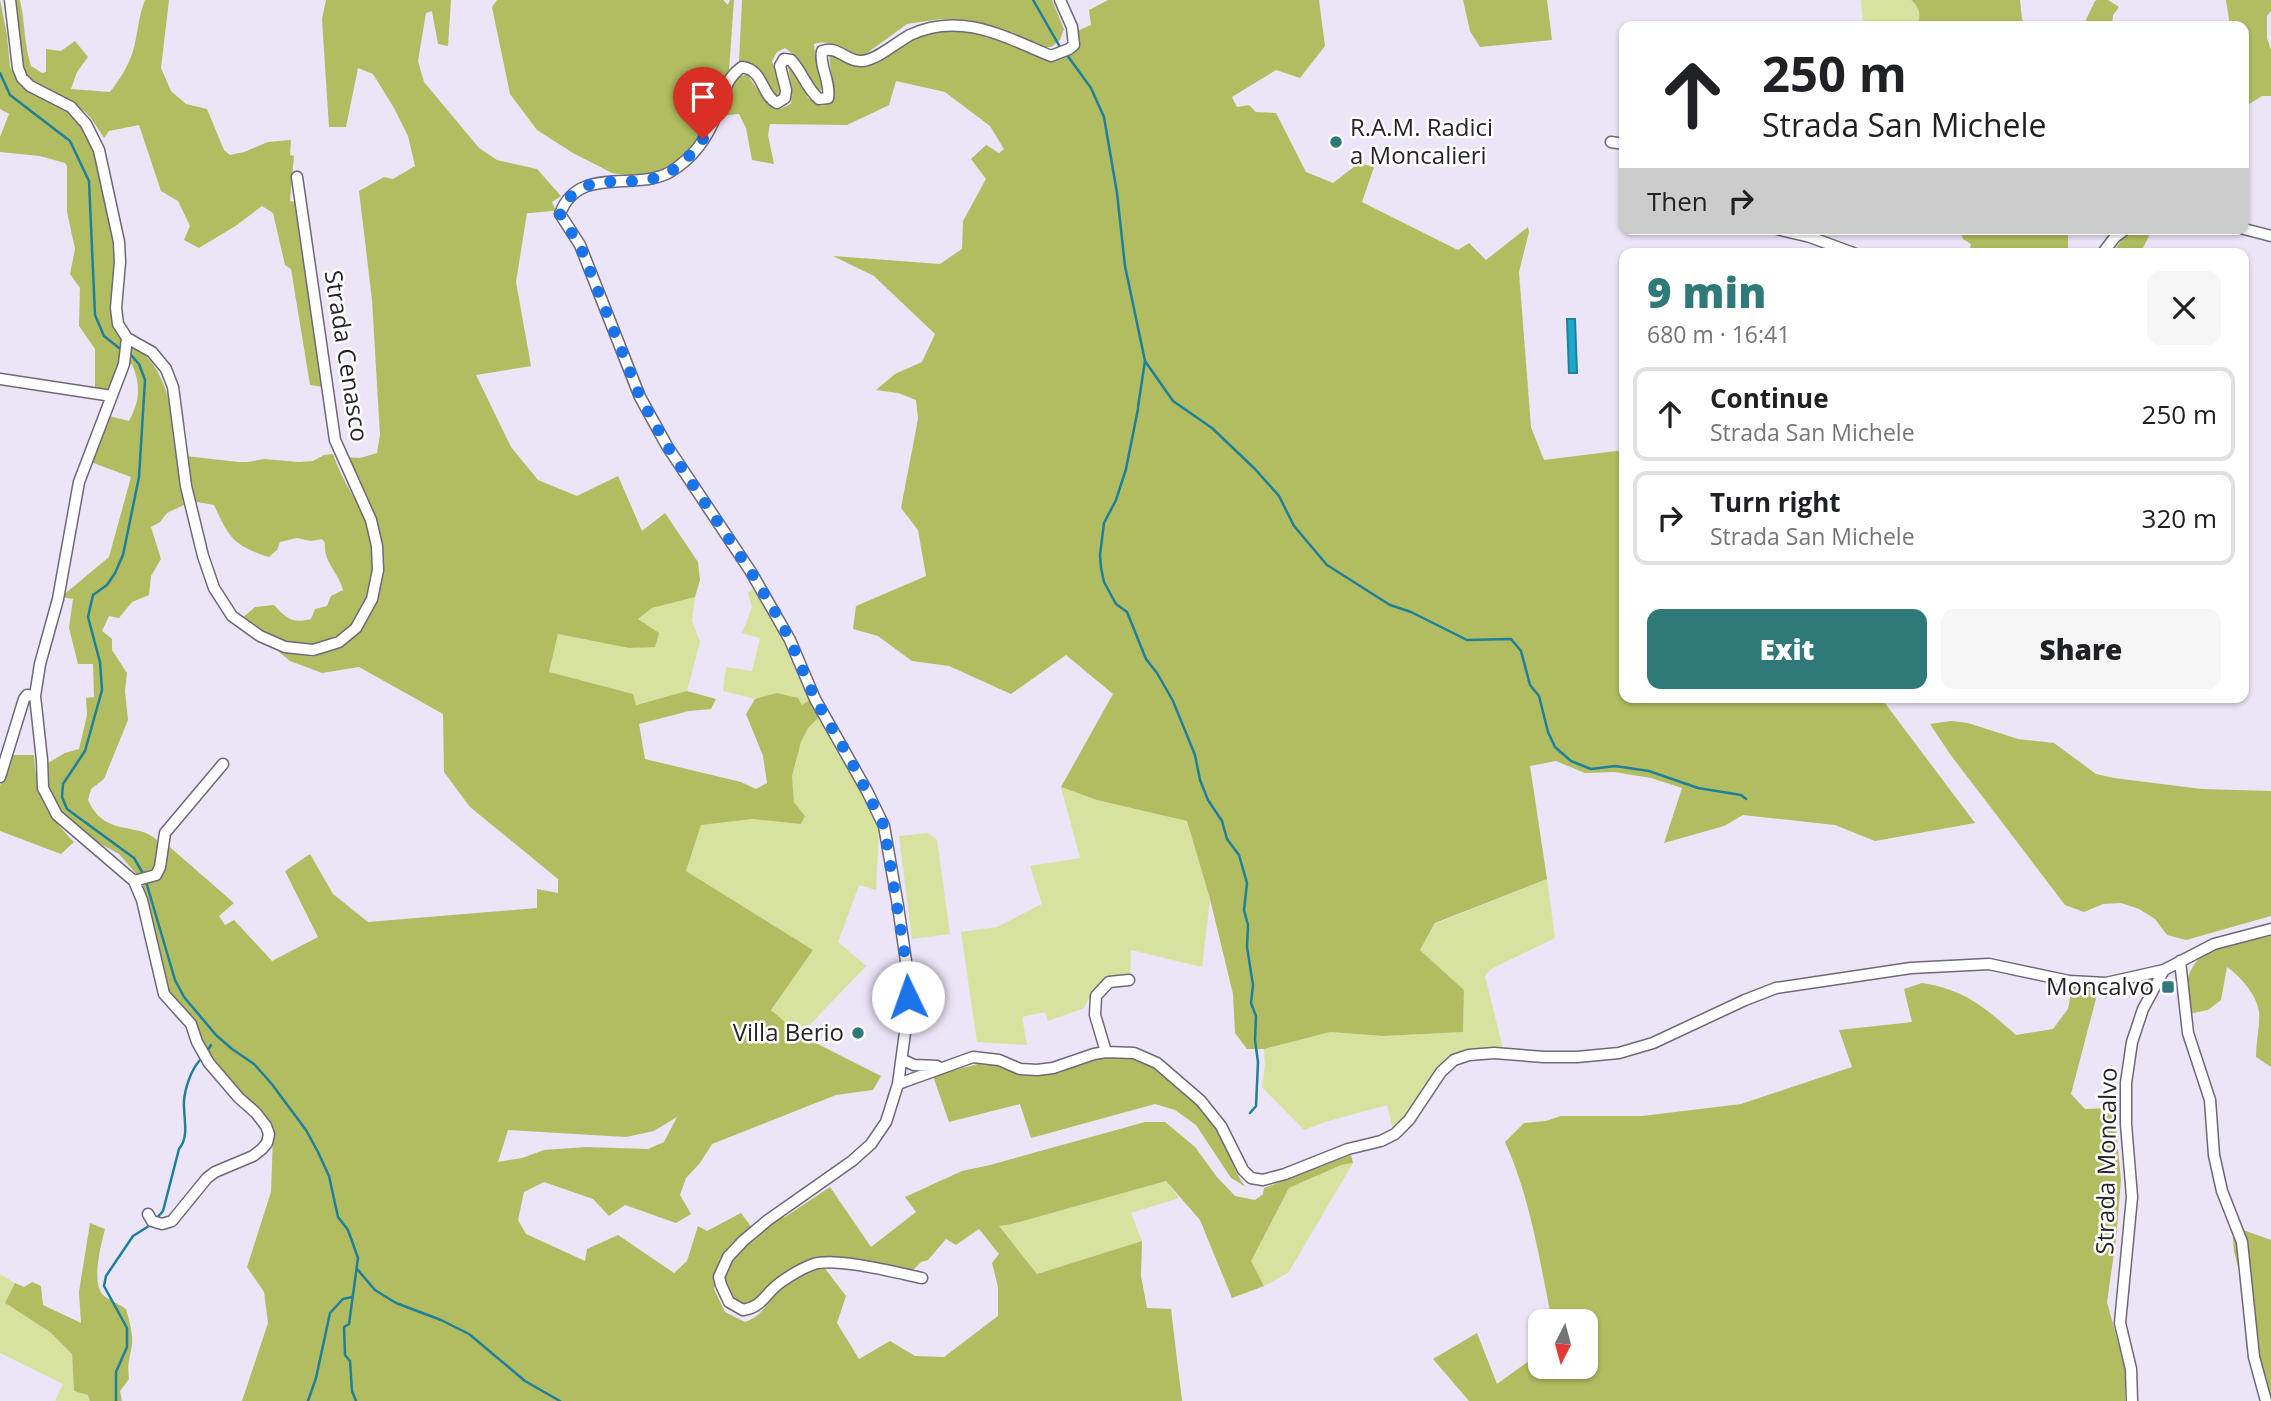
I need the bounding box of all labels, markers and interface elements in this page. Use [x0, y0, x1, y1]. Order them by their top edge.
text: 250 m [1762, 40, 1907, 106]
icon: ahead [1647, 49, 1738, 140]
pin [673, 67, 733, 139]
icon: arrive [684, 78, 722, 116]
text: Strada San Michele [1762, 103, 2047, 146]
place label: R.A.M. Radici a Moncalieri [1350, 110, 1493, 171]
marker: R.A.M. Radici a Moncalieri [1328, 134, 1344, 150]
icon: right [1722, 182, 1760, 220]
text: Then [1647, 183, 1708, 219]
text: 9 min [1647, 263, 1766, 320]
street label: Strada Cenasco [318, 268, 377, 444]
button: close [2147, 271, 2221, 345]
text: 680 m · 16:41 [1647, 318, 1790, 350]
text: Continue [1710, 380, 1829, 416]
icon: ahead [1651, 395, 1689, 433]
text: 250 m [2142, 396, 2217, 432]
text: Strada San Michele [1710, 416, 1915, 448]
text: Turn right [1710, 484, 1841, 520]
icon: right [1651, 499, 1689, 537]
text: 320 m [2142, 500, 2217, 536]
text: Strada San Michele [1710, 520, 1915, 552]
button: Exit [1647, 609, 1927, 689]
button: Share [1941, 609, 2221, 689]
position arrow [871, 960, 945, 1034]
place label: Moncalvo [2046, 969, 2154, 1002]
marker: Moncalvo [2160, 979, 2176, 995]
place label: Villa Berio [733, 1015, 844, 1048]
marker: Villa Berio [850, 1025, 866, 1041]
street label: Strada Moncalvo [2087, 1067, 2124, 1255]
north arrow [1528, 1309, 1598, 1379]
map controls [1528, 1309, 1598, 1379]

